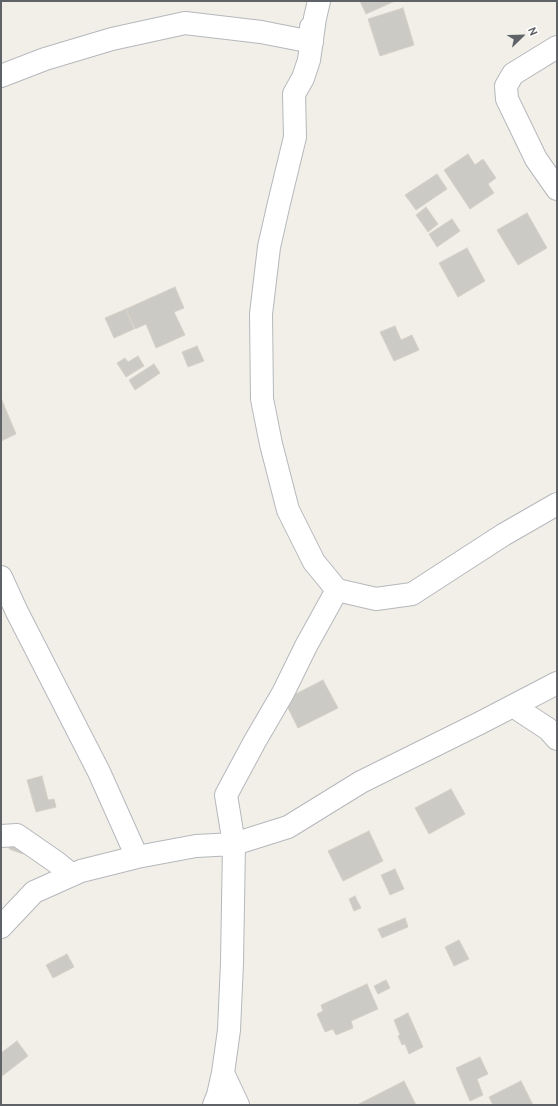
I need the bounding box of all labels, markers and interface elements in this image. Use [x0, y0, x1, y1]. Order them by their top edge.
north arrow [502, 16, 542, 56]
text: N [525, 25, 541, 38]

